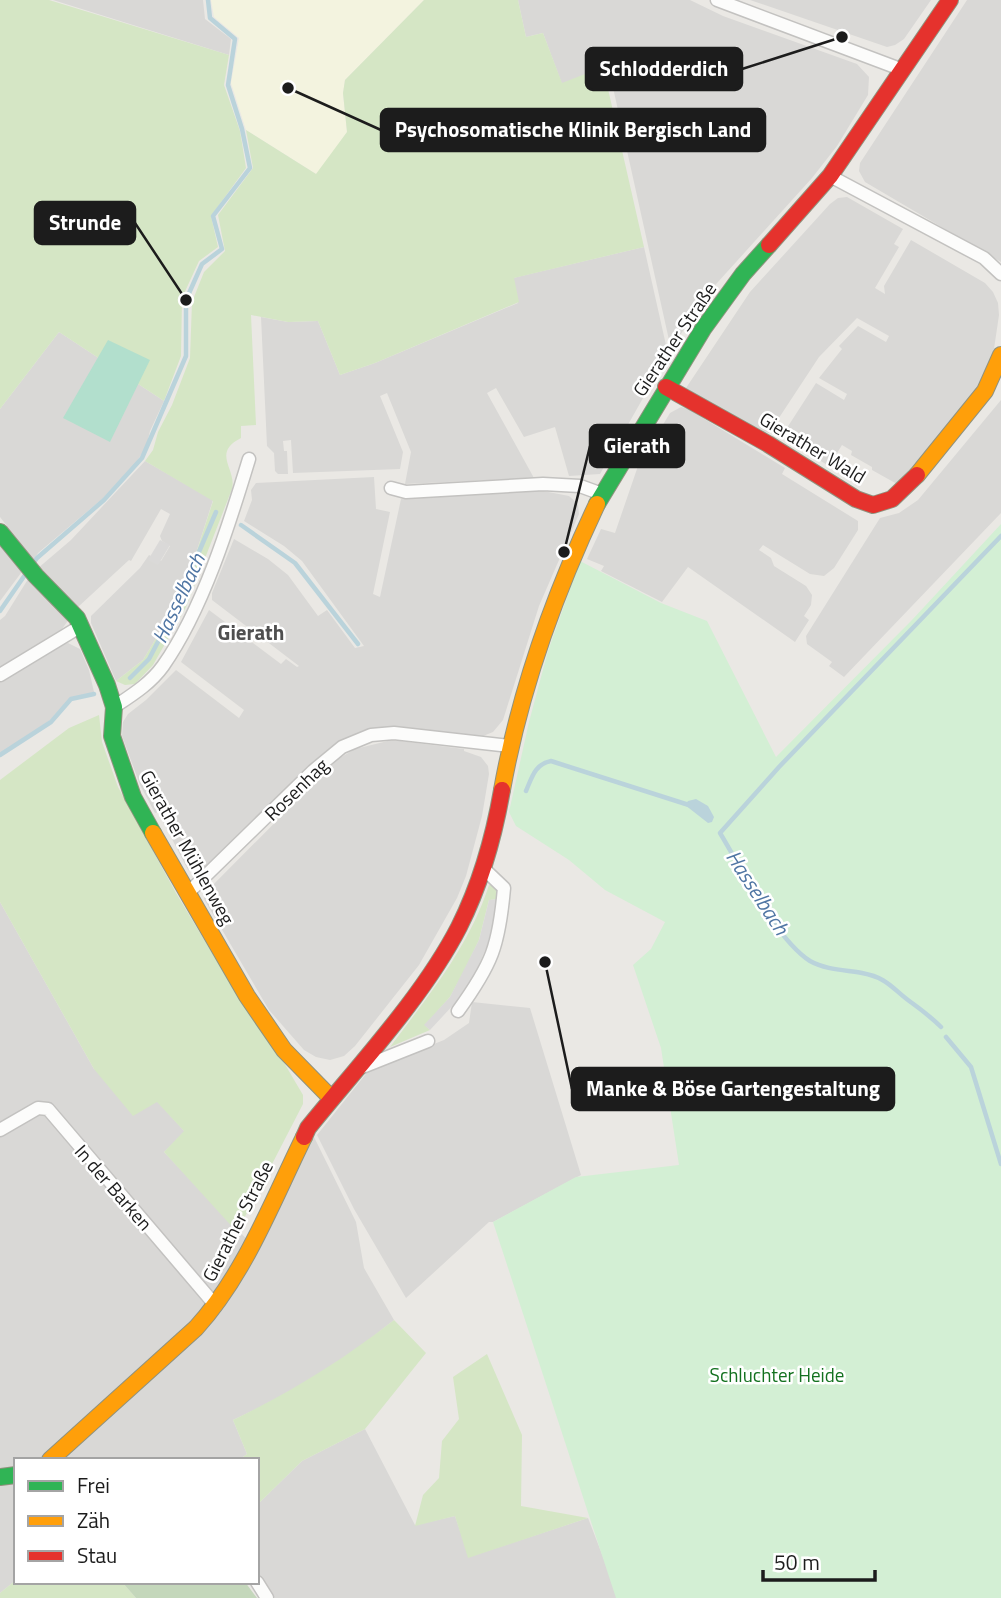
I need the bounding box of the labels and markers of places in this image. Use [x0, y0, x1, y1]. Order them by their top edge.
callout: Schlodderdich [586, 48, 742, 90]
callout: Psychosomatische Klinik Bergisch Land [381, 109, 765, 151]
callout: Strunde [35, 202, 135, 244]
callout: Gierath [590, 425, 684, 467]
callout: Manke & Böse Gartengestaltung [572, 1068, 894, 1110]

